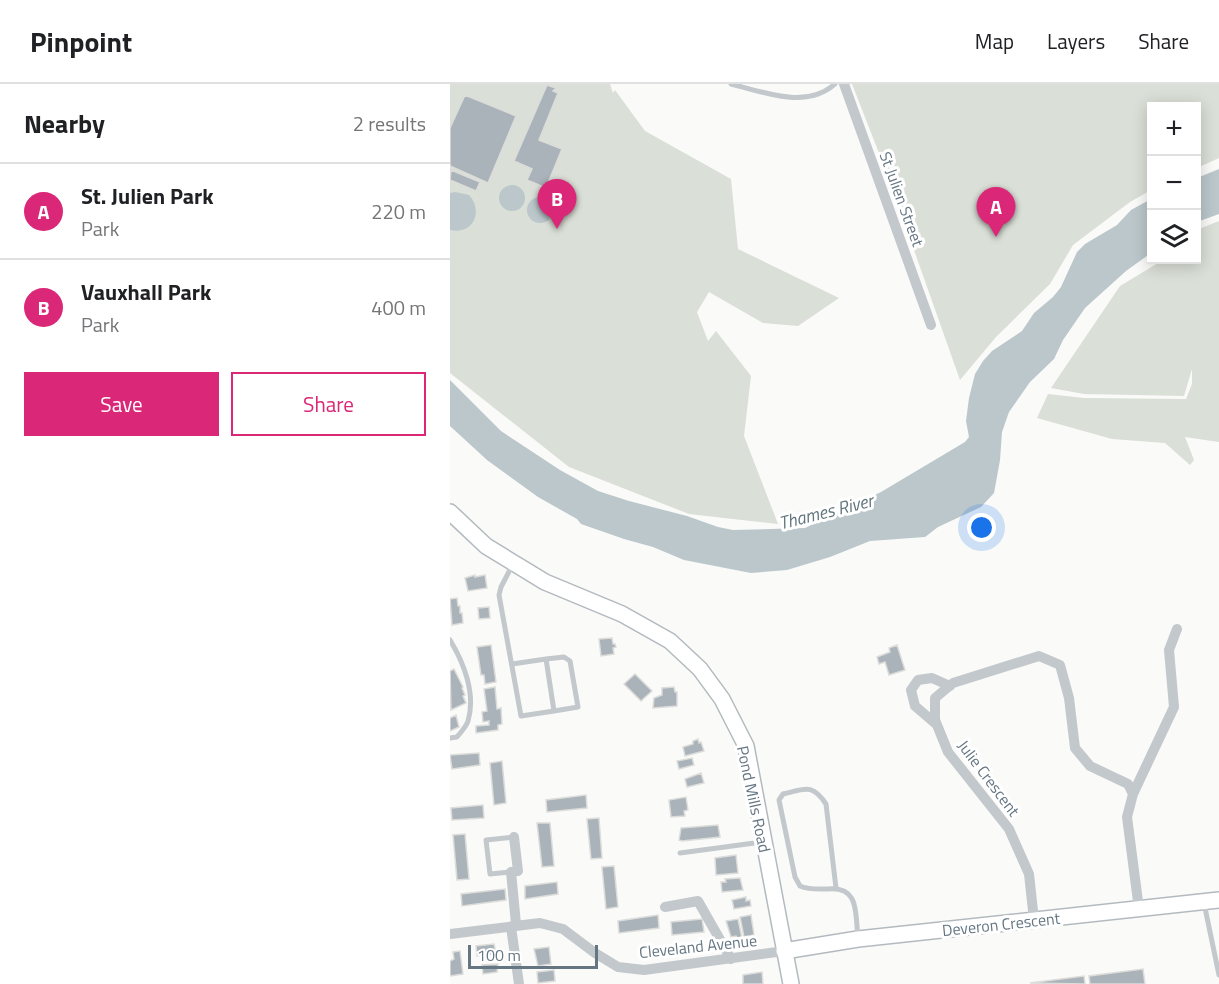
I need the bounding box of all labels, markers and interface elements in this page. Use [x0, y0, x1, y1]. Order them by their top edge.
text: Pinpoint [30, 20, 132, 63]
text: Map [975, 25, 1014, 57]
text: Layers [1047, 25, 1105, 57]
text: Share [1138, 25, 1189, 57]
map controls [1147, 102, 1201, 264]
button: + [1147, 102, 1201, 156]
text: Nearby [24, 104, 105, 143]
text: 2 results [353, 108, 426, 139]
street label: St Julien Street [874, 148, 930, 250]
button: − [1147, 156, 1201, 210]
text: St. Julien Park [81, 179, 214, 213]
pin: B [538, 180, 576, 229]
pin: A [976, 188, 1016, 237]
text: A [37, 196, 50, 227]
text: 220 m [371, 196, 426, 227]
button: layers [1147, 210, 1201, 264]
text: Park [81, 213, 119, 244]
text: Vauxhall Park [81, 275, 211, 309]
text: B [37, 292, 50, 323]
text: 400 m [371, 292, 426, 323]
text: Park [81, 309, 119, 340]
button: Save [24, 372, 219, 436]
button: Share [231, 372, 426, 436]
water label: Thames River [776, 486, 878, 536]
your location [967, 513, 996, 542]
street label: Julie Crescent [952, 735, 1026, 822]
street label: Pond Mills Road [731, 743, 777, 855]
street label: Deveron Crescent [941, 906, 1062, 942]
street label: Cleveland Avenue [638, 928, 758, 964]
scale bar [468, 942, 598, 970]
text: 100 m [477, 943, 521, 967]

